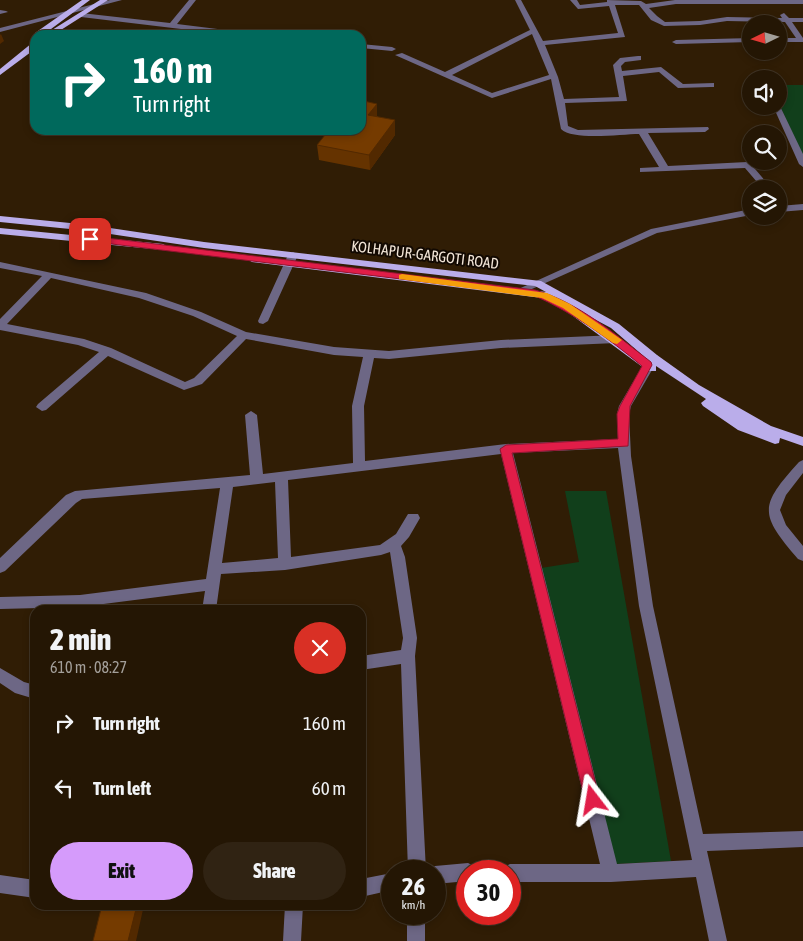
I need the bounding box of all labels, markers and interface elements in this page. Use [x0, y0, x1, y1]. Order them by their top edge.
north arrow [742, 15, 788, 60]
map controls [742, 15, 787, 225]
icon: right [50, 50, 115, 115]
text: 160 m [133, 50, 212, 90]
button: sound [742, 70, 787, 115]
text: Turn right [133, 91, 210, 117]
button: search [742, 125, 787, 170]
button: layers [742, 180, 787, 225]
pin [69, 218, 111, 260]
icon: arrive [76, 225, 104, 253]
street label: KOLHAPUR-GARGOTI ROAD [350, 237, 500, 272]
text: 2 min [50, 622, 111, 656]
button: close [294, 622, 346, 674]
text: 610 m · 08:27 [50, 658, 127, 676]
icon: right [50, 709, 78, 737]
text: Turn right [93, 712, 160, 734]
text: 160 m [303, 712, 346, 734]
position arrow [566, 773, 618, 825]
icon: left [50, 774, 78, 802]
text: Turn left [93, 777, 151, 799]
text: 60 m [312, 777, 346, 799]
button: Exit [50, 842, 193, 900]
button: Share [203, 842, 346, 900]
speed limit sign: 30 [456, 860, 521, 925]
text: 26 [402, 872, 425, 900]
text: km/h [402, 898, 425, 912]

